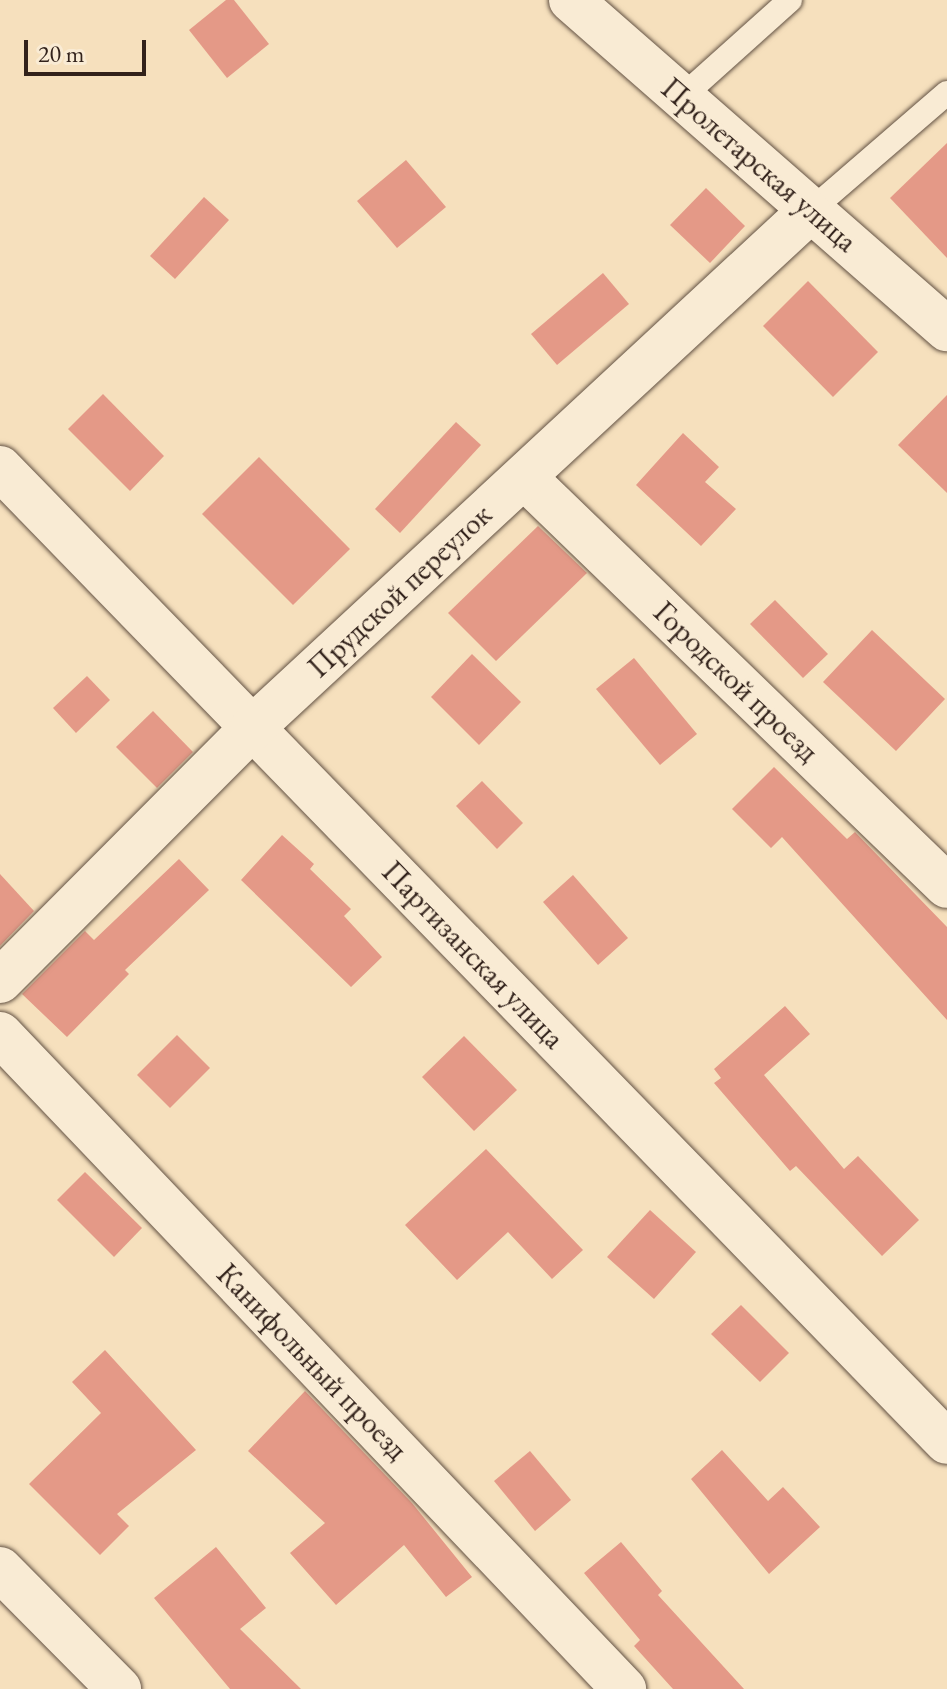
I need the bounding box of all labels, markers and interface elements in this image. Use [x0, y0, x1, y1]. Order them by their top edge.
scale bar [28, 24, 150, 74]
text: 20 m [38, 38, 85, 69]
street label: Пролетарская улица [654, 70, 864, 260]
street label: Прудской переулок [301, 497, 499, 685]
street label: Городской проезд [646, 594, 826, 770]
street label: Партизанская улица [374, 854, 572, 1056]
street label: Канифольный проезд [209, 1256, 415, 1468]

